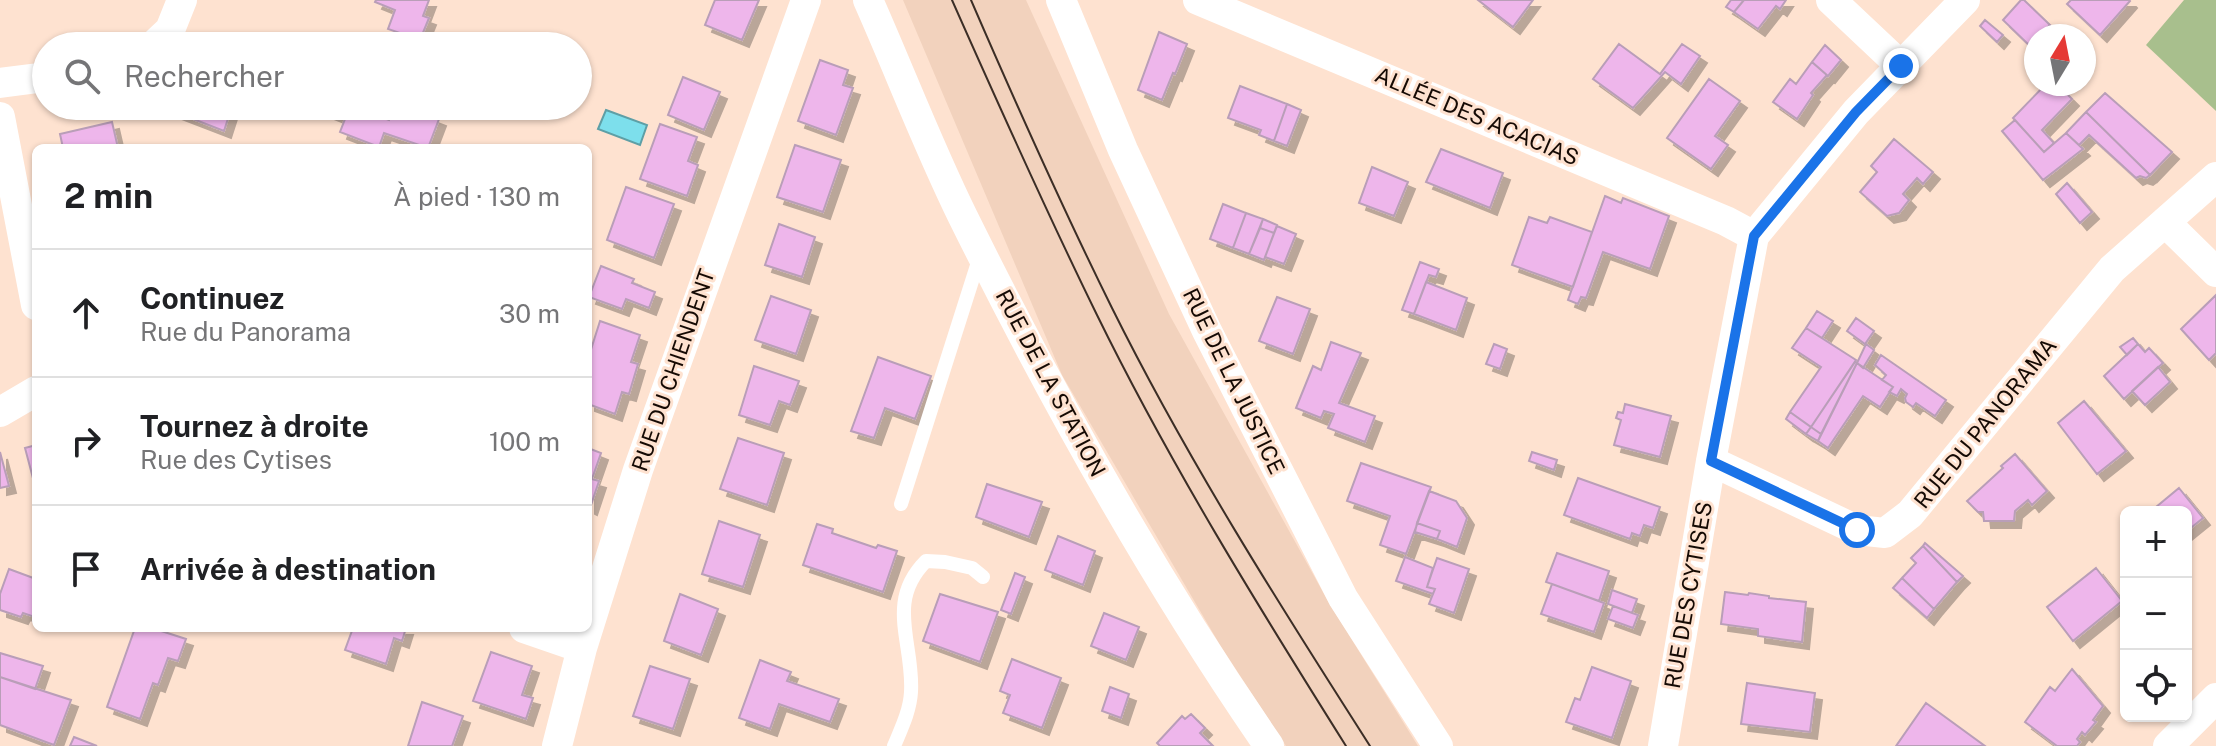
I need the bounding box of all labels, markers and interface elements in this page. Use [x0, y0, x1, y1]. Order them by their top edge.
north arrow [2024, 24, 2096, 96]
search box [32, 32, 592, 120]
route end [1883, 48, 1919, 84]
icon: search [60, 54, 104, 98]
text: Rechercher [124, 58, 285, 94]
street label: ALLÉE DES ACACIAS [1371, 61, 1583, 171]
text: 2 min [64, 176, 153, 216]
text: À pied · 130 m [393, 181, 560, 212]
street label: RUE DU CHIENDENT [626, 265, 720, 475]
text: Continuez [140, 280, 284, 316]
street label: RUE DE LA JUSTICE [1178, 284, 1290, 478]
street label: RUE DE LA STATION [991, 285, 1111, 481]
icon: ahead [64, 291, 108, 335]
text: 30 m [499, 298, 560, 329]
text: Rue du Panorama [140, 316, 351, 347]
street label: RUE DU PANORAMA [1908, 333, 2062, 513]
text: Tournez à droite [140, 408, 369, 444]
icon: right [64, 419, 108, 463]
text: 100 m [489, 426, 560, 457]
text: Rue des Cytises [140, 444, 332, 475]
street label: RUE DES CYTISES [1659, 500, 1717, 690]
map controls [2120, 506, 2192, 722]
button: + [2120, 506, 2192, 578]
route start [1839, 512, 1875, 548]
icon: arrive [64, 547, 108, 591]
text: Arrivée à destination [140, 551, 436, 587]
button: − [2120, 578, 2192, 650]
button: locate [2120, 650, 2192, 722]

